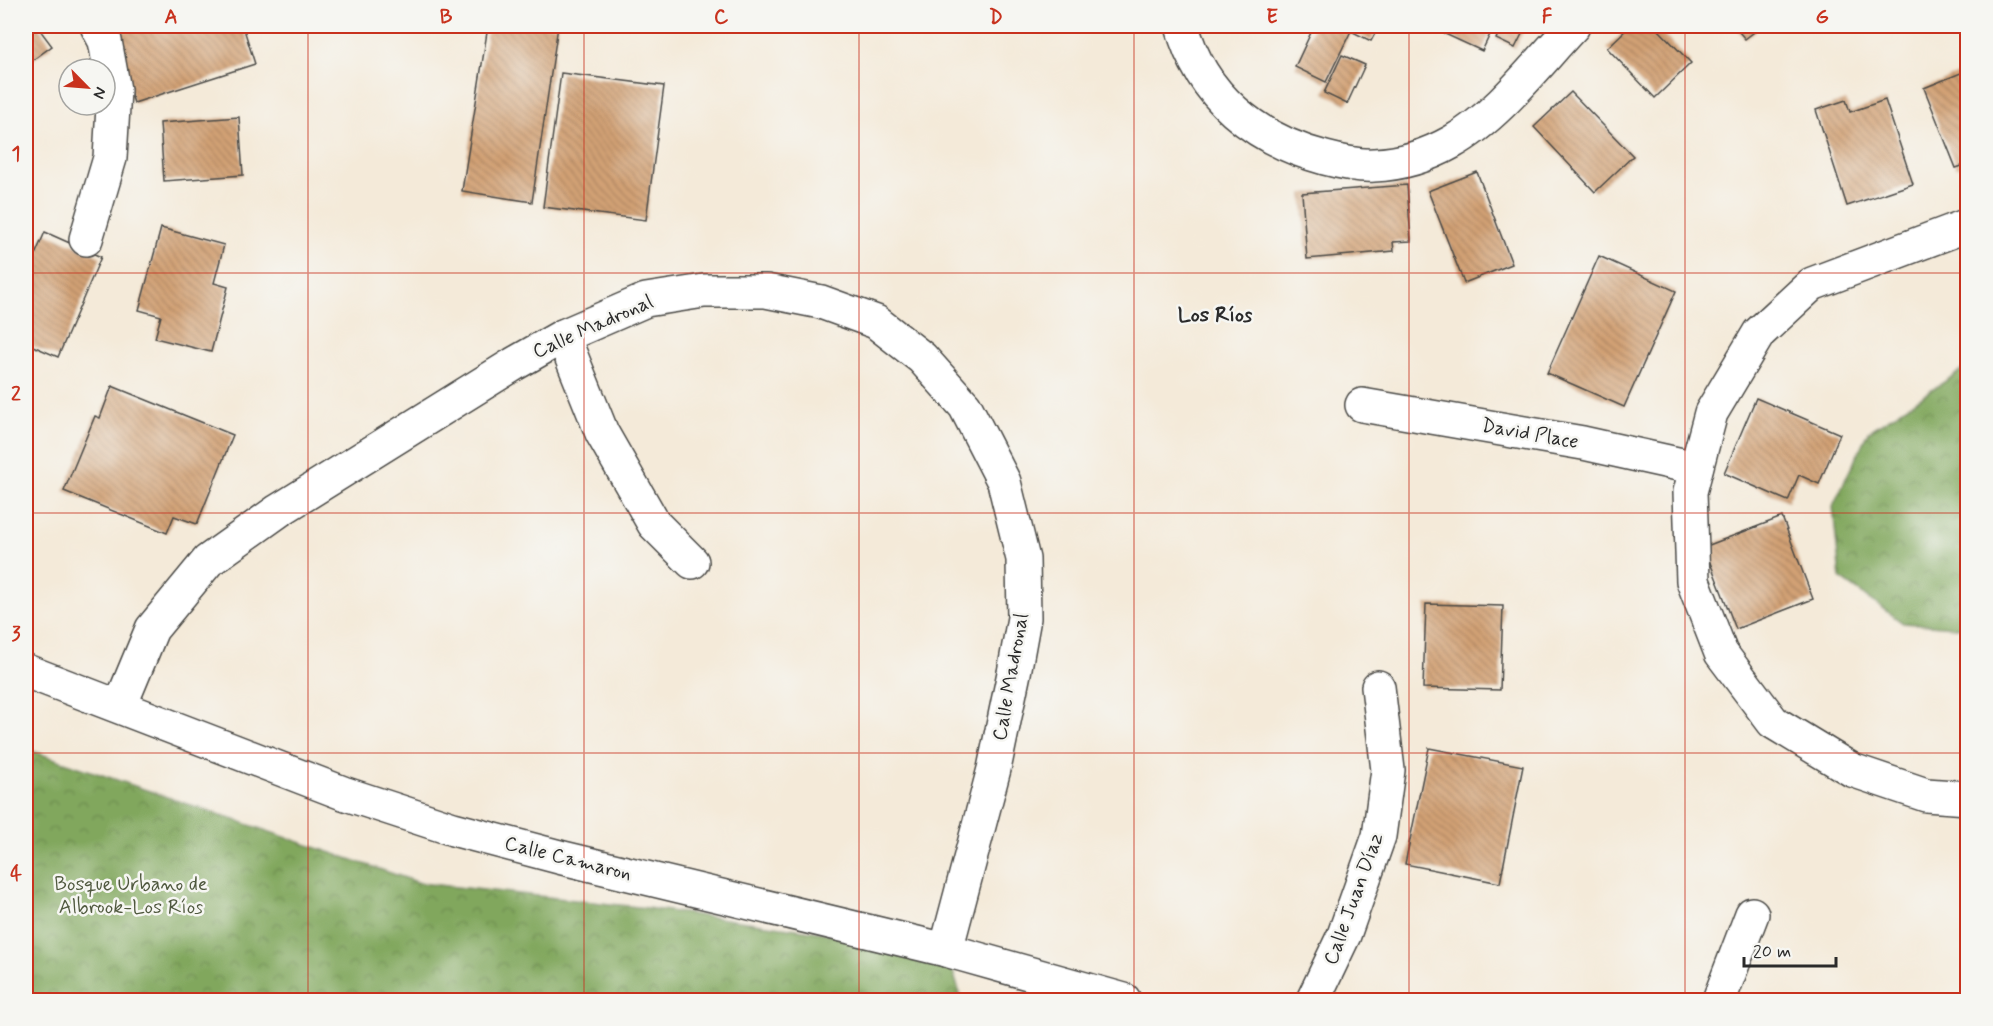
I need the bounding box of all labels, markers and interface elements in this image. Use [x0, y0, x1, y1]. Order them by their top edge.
text: A [164, 4, 178, 31]
text: B [440, 4, 453, 31]
text: C [714, 4, 729, 31]
text: D [989, 4, 1003, 31]
text: E [1266, 4, 1278, 31]
text: F [1542, 4, 1553, 31]
text: G [1815, 4, 1829, 31]
north arrow [57, 57, 117, 117]
text: N [87, 83, 111, 102]
text: 1 [12, 141, 20, 168]
street label: Calle Madronal [528, 288, 658, 366]
district label: Los Ríos [1178, 301, 1253, 329]
text: 2 [11, 381, 21, 408]
street label: David Place [1479, 412, 1581, 456]
street label: Calle Madronal [986, 611, 1036, 743]
text: 3 [11, 621, 21, 648]
street label: Calle Juan Díaz [1318, 829, 1390, 969]
street label: Calle Camaron [502, 830, 634, 888]
text: 4 [10, 861, 22, 888]
park label: Bosque Urbano de Albrook-Los Ríos [54, 871, 208, 921]
scale bar [1744, 930, 1836, 968]
text: 20 m [1753, 940, 1791, 964]

